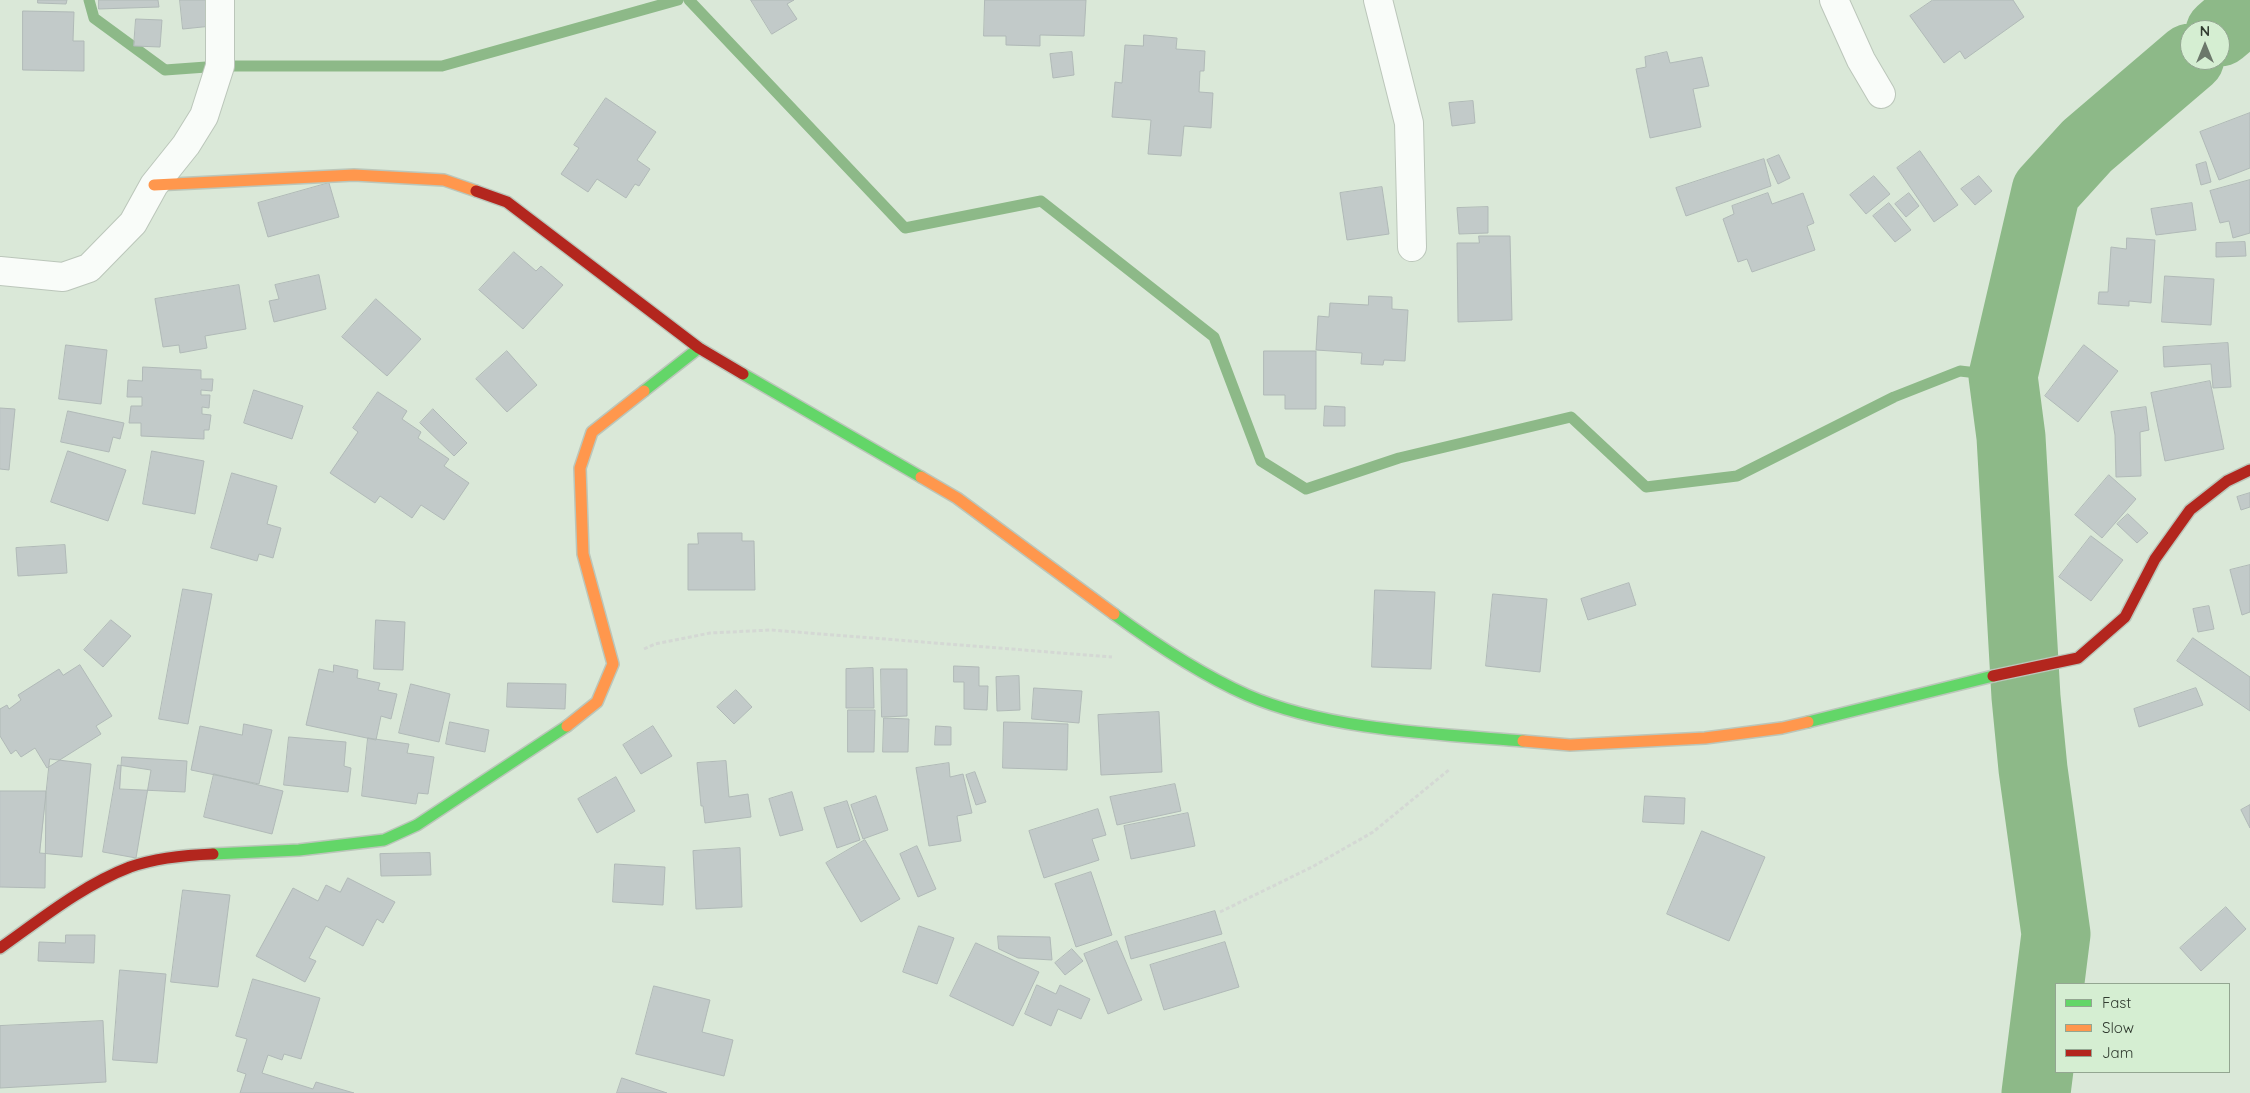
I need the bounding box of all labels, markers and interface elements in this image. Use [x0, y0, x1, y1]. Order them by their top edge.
north arrow [2180, 20, 2230, 70]
text: N [2200, 22, 2210, 40]
legend [2055, 983, 2230, 1073]
text: Fast [2102, 993, 2131, 1012]
text: Slow [2102, 1018, 2134, 1037]
text: Jam [2102, 1043, 2133, 1062]

